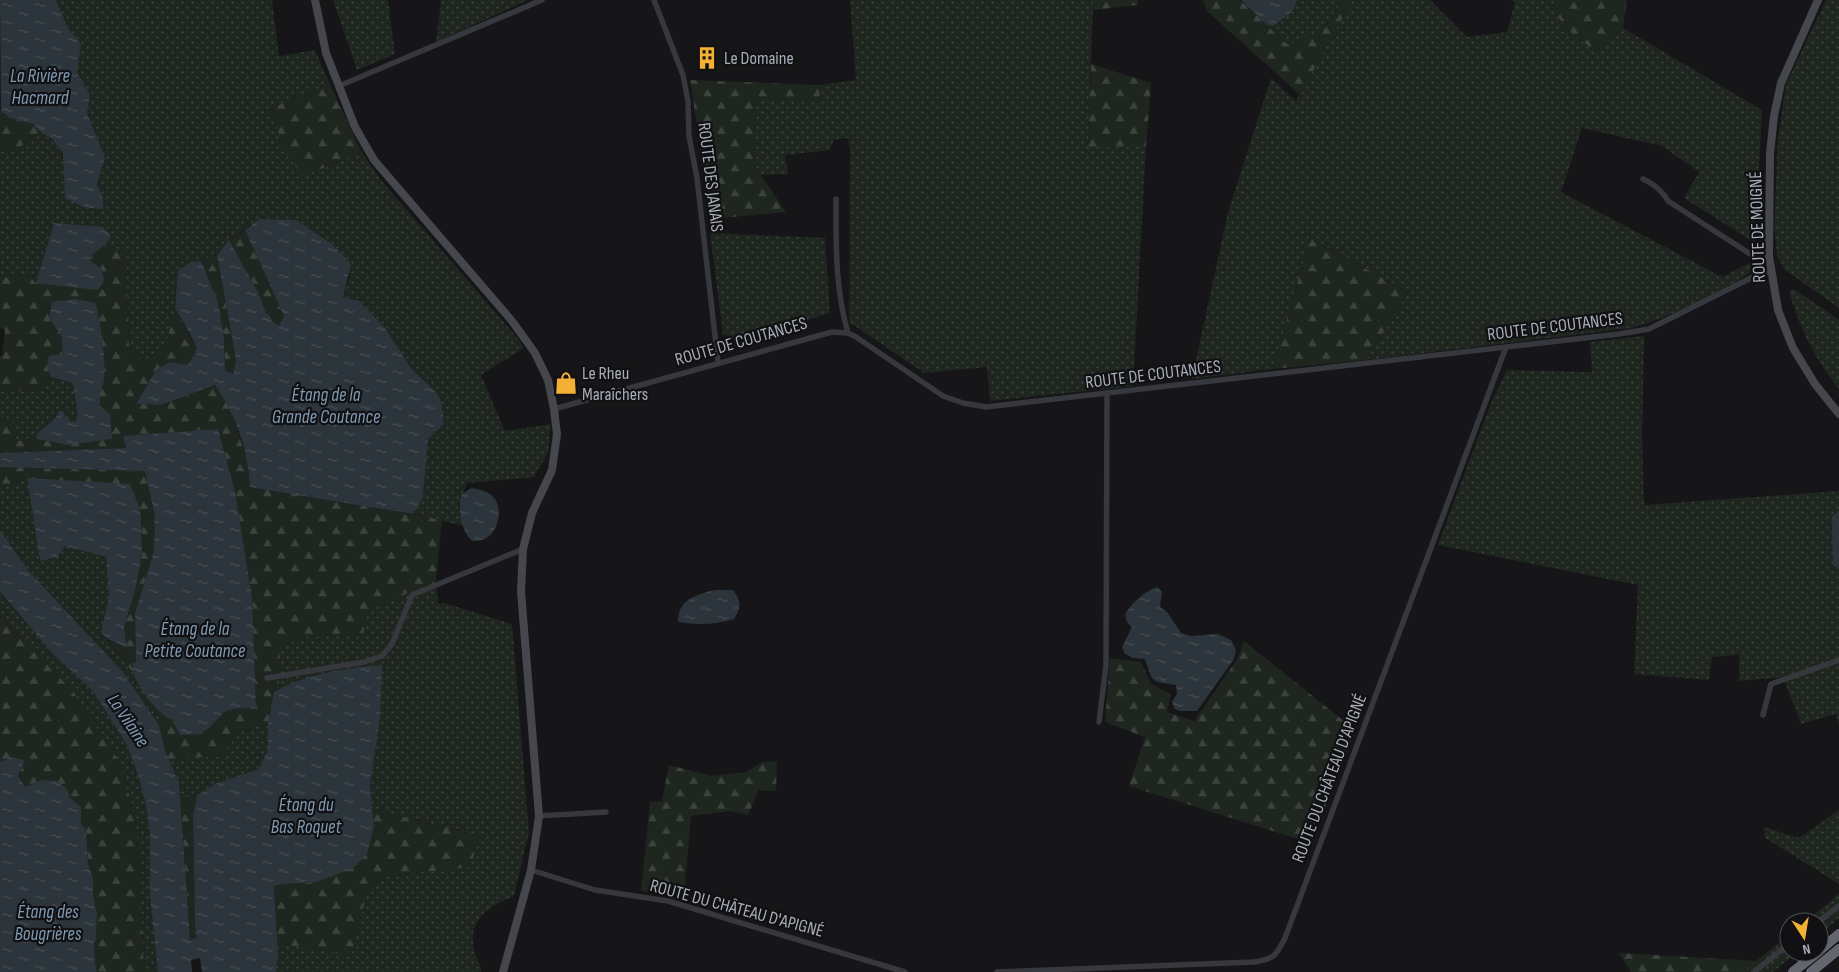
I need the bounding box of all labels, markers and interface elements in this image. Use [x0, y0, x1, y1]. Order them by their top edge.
building icon: Le Domaine [694, 45, 720, 71]
place label: Le Domaine [724, 48, 794, 69]
water label: La Rivière Hacmard [10, 65, 71, 110]
street label: ROUTE DES JANAIS [693, 121, 728, 233]
street label: ROUTE DE MOIGNÉ [1745, 171, 1770, 283]
street label: ROUTE DE COUTANCES [1486, 308, 1624, 345]
street label: ROUTE DE COUTANCES [673, 313, 810, 370]
street label: ROUTE DE COUTANCES [1084, 356, 1222, 393]
place label: Le Rheu Maraîchers [582, 363, 648, 405]
shop icon: Le Rheu Maraîchers [553, 370, 579, 396]
water label: Étang de la Grande Coutance [272, 384, 381, 429]
water label: Étang de la Petite Coutance [145, 618, 246, 663]
water label: La Vilaine [102, 690, 154, 752]
street label: ROUTE DU CHÂTEAU D'APIGNÉ [1288, 691, 1371, 866]
water label: Étang du Bas Roquet [271, 794, 342, 839]
street label: ROUTE DU CHÂTEAU D'APIGNÉ [648, 875, 826, 942]
water label: Étang des Bougrières [15, 901, 82, 946]
north arrow [1779, 912, 1829, 962]
text: N [1801, 940, 1812, 958]

